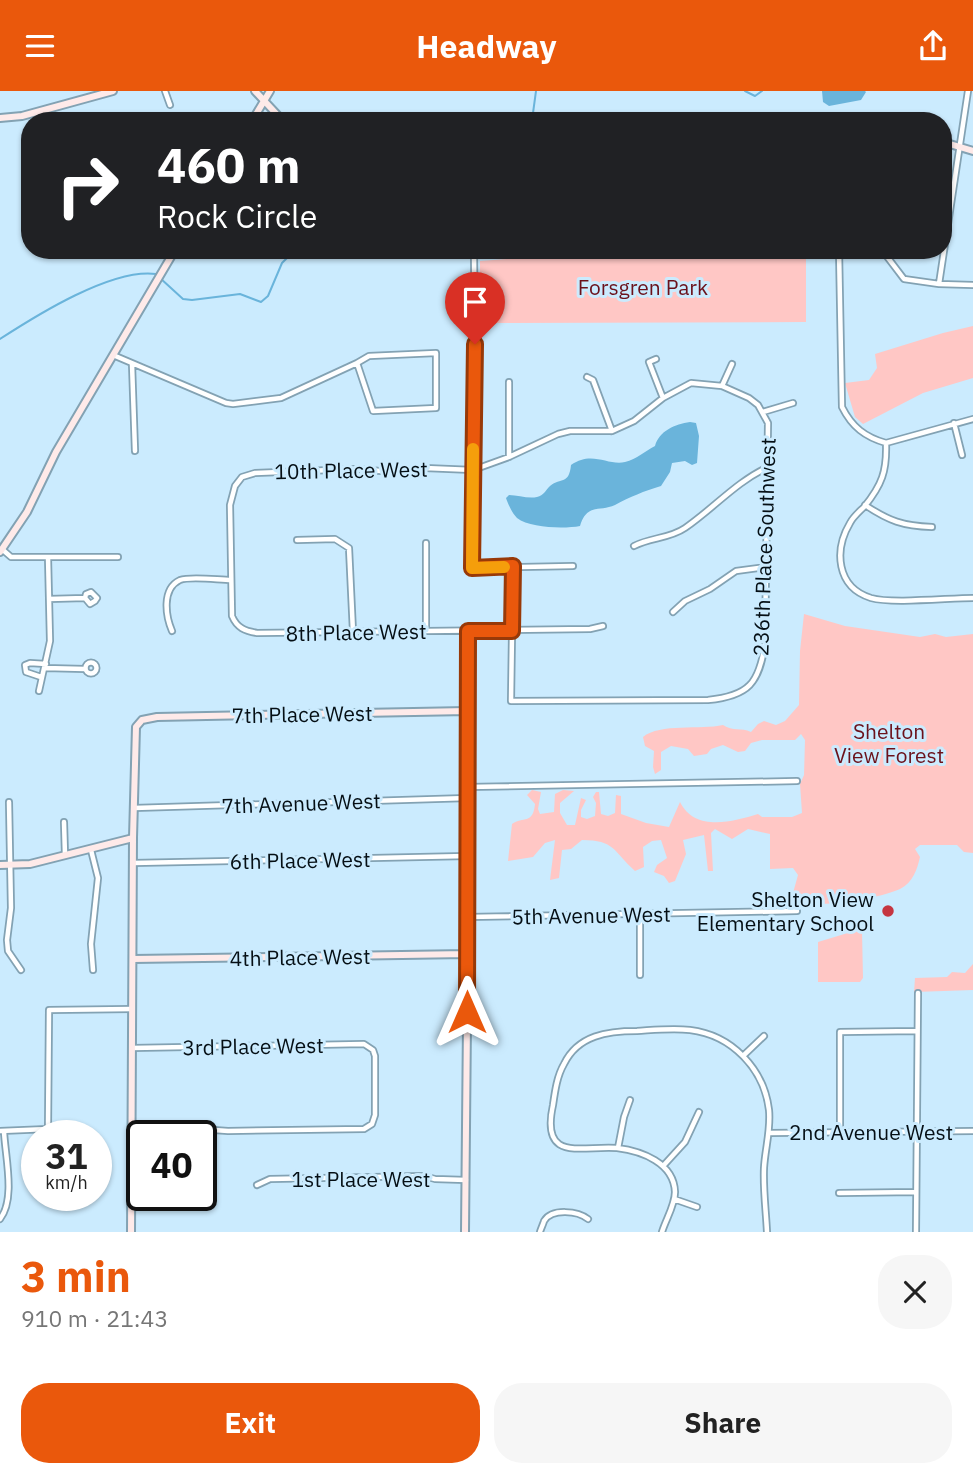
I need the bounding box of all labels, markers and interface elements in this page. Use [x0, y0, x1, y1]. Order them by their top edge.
text: Headway [416, 25, 557, 67]
icon: menu [21, 27, 59, 65]
icon: share [914, 27, 952, 65]
text: 460 m [157, 133, 301, 196]
icon: right [42, 140, 133, 231]
text: Rock Circle [157, 195, 317, 237]
pin [445, 272, 505, 344]
park label: Forsgren Park [578, 273, 708, 301]
icon: arrive [456, 283, 494, 321]
street label: 236th Place Southwest [746, 437, 782, 657]
street label: 10th Place West [274, 455, 428, 485]
street label: 8th Place West [285, 617, 427, 647]
street label: 7th Place West [231, 699, 373, 729]
park label: Shelton View Forest [834, 717, 944, 769]
street label: 7th Avenue West [221, 786, 381, 820]
street label: 6th Place West [229, 845, 371, 875]
place label: Shelton View Elementary School [697, 885, 874, 937]
street label: 5th Avenue West [511, 900, 671, 930]
marker: Shelton View Elementary School [880, 903, 896, 919]
street label: 4th Place West [229, 942, 371, 972]
position arrow [430, 975, 504, 1049]
street label: 3rd Place West [182, 1031, 324, 1061]
street label: 2nd Avenue West [789, 1118, 953, 1146]
speed limit sign: 40 [126, 1120, 217, 1211]
text: 31 [45, 1133, 88, 1179]
street label: 1st Place West [292, 1165, 430, 1193]
text: km/h [45, 1171, 88, 1194]
text: 3 min [21, 1249, 131, 1304]
button: close [878, 1255, 952, 1329]
text: 910 m · 21:43 [21, 1303, 168, 1333]
button: Exit [21, 1383, 480, 1463]
button: Share [494, 1383, 952, 1463]

